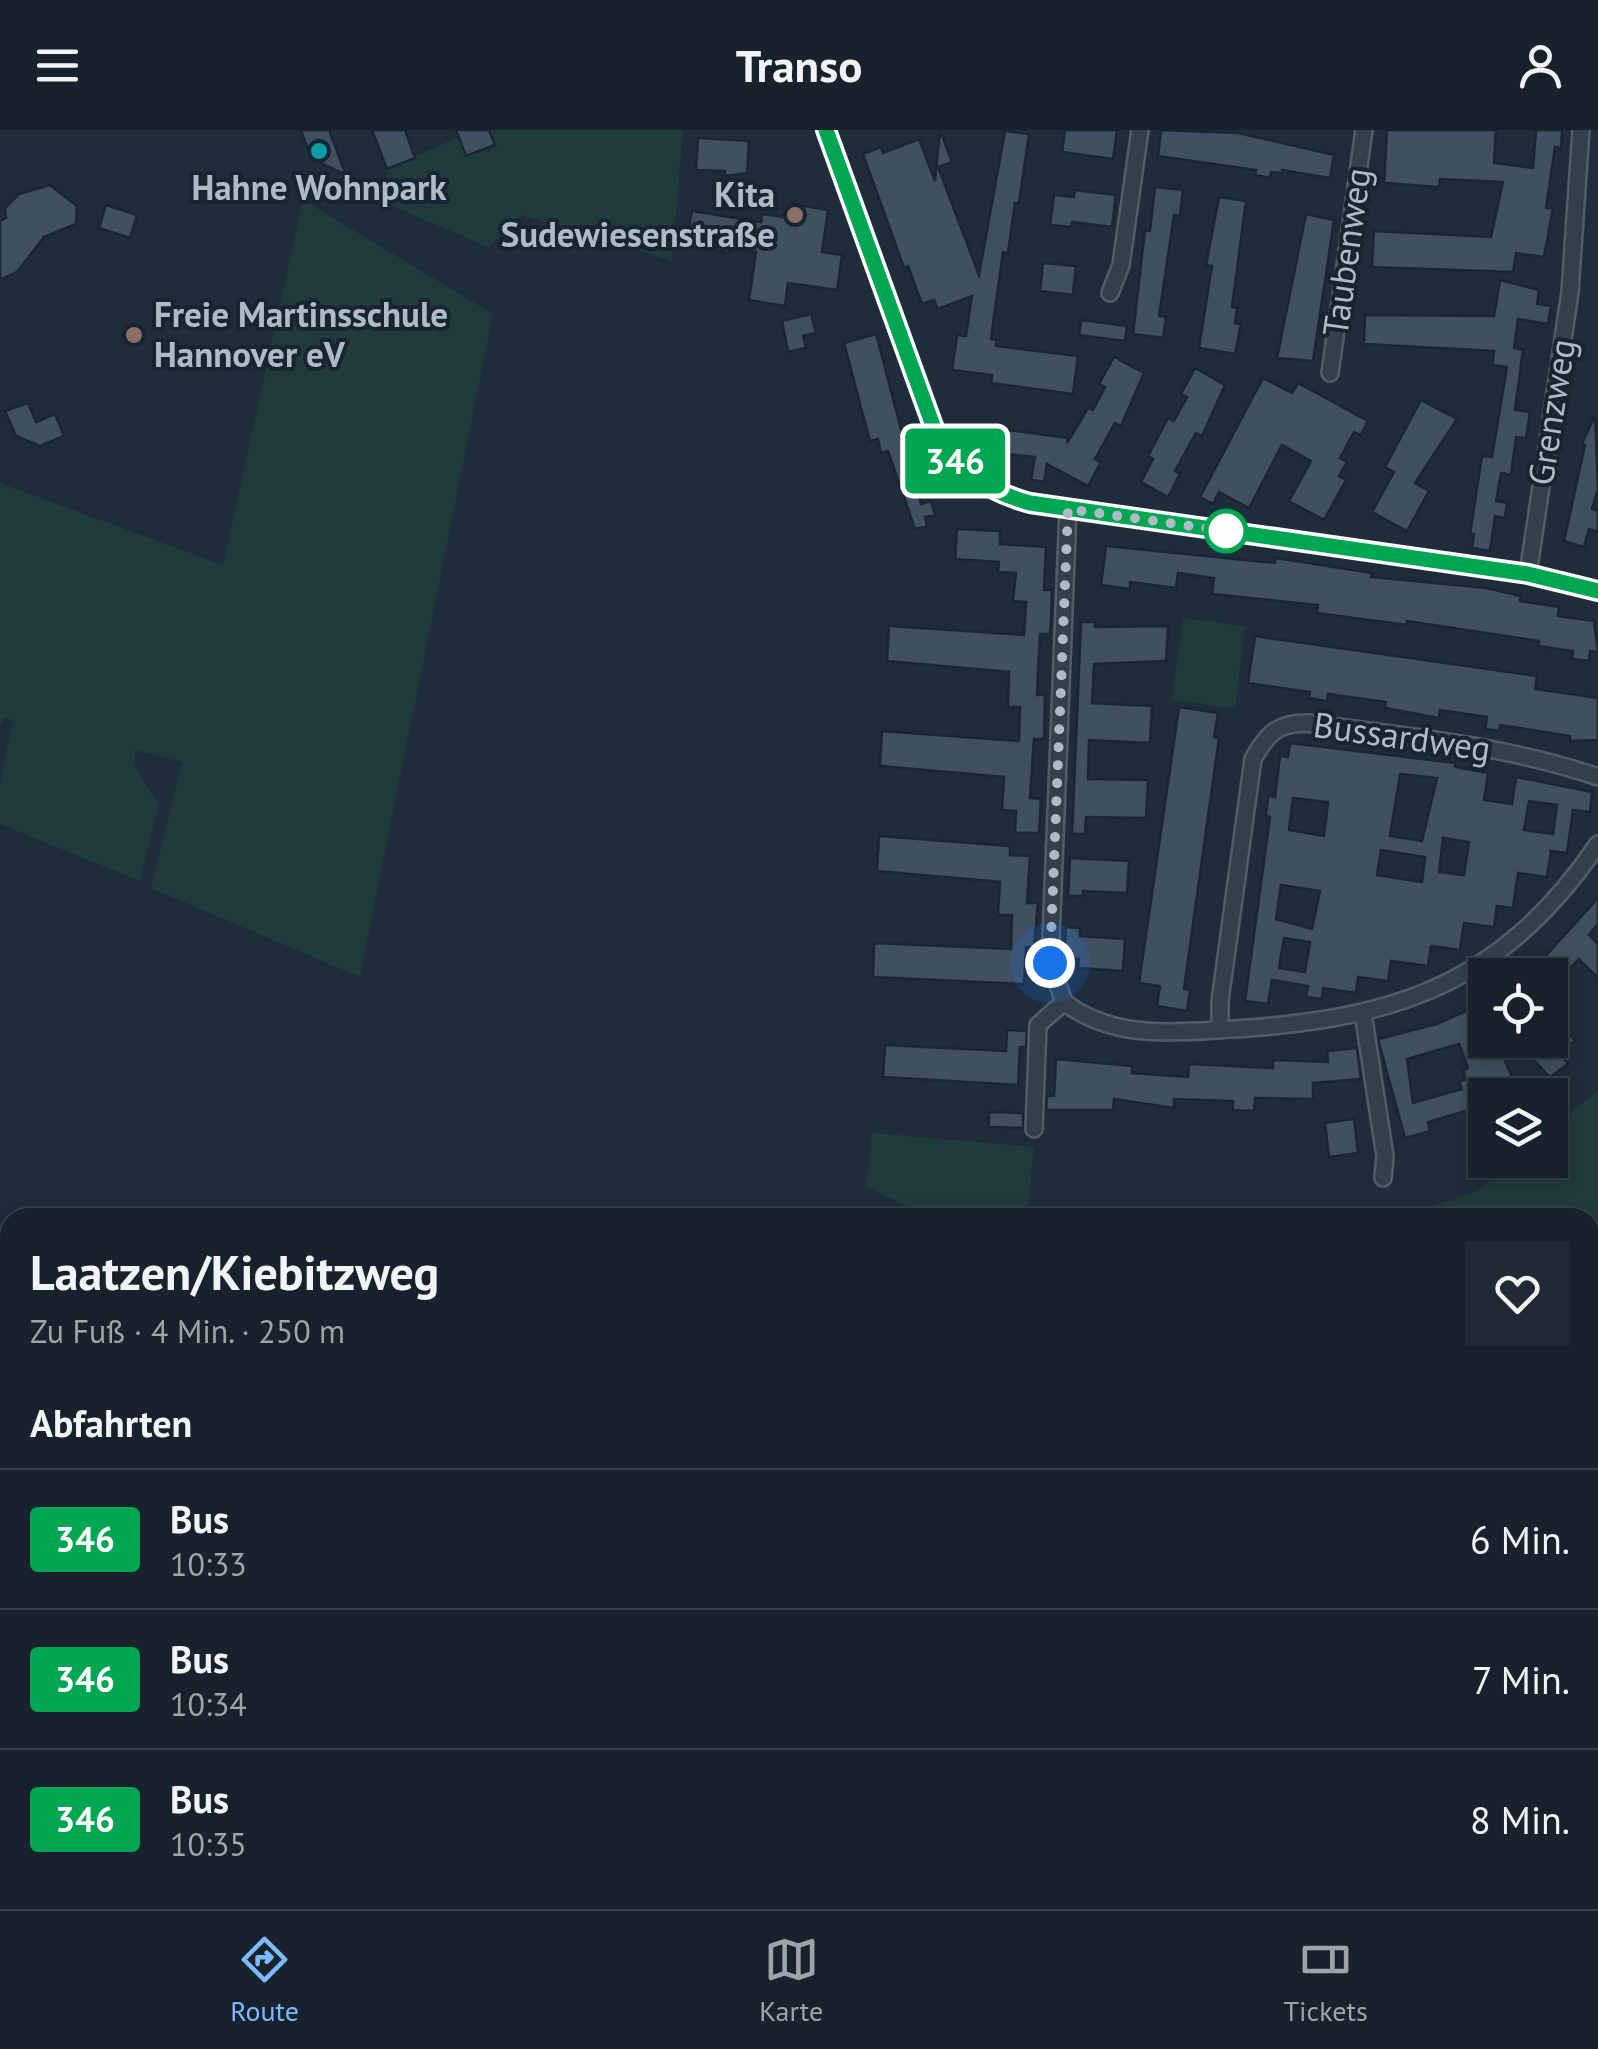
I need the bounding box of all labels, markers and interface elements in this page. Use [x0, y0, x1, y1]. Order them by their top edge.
text: Transo [736, 36, 862, 94]
icon: menu [30, 38, 85, 93]
icon: person [1513, 38, 1568, 93]
marker: Hahne Wohnpark [308, 140, 330, 162]
place label: Hahne Wohnpark [191, 164, 447, 210]
street label: Taubenweg [1311, 165, 1381, 339]
place label: Kita Sudewiesenstraße [501, 171, 775, 257]
marker: Kita Sudewiesenstraße [784, 204, 806, 226]
place label: Freie Martinsschule Hannover eV [154, 291, 448, 377]
marker: Freie Martinsschule Hannover eV [123, 324, 145, 346]
street label: Grenzweg [1517, 335, 1585, 488]
line badge: 346 [898, 428, 1012, 494]
text: 346 [925, 438, 985, 484]
unlabelled marker [1205, 510, 1247, 552]
street label: Bussardweg [1311, 701, 1494, 771]
your location [1025, 938, 1075, 988]
map controls [1468, 958, 1568, 1178]
button: locate [1468, 958, 1568, 1058]
button: layers [1468, 1078, 1568, 1178]
text: Laatzen/Kiebitzweg [30, 1241, 439, 1303]
button: heart [1465, 1241, 1570, 1346]
text: Zu Fuß · 4 Min. · 250 m [30, 1310, 345, 1352]
text: Abfahrten [30, 1398, 192, 1447]
text: Bus [170, 1494, 229, 1543]
text: 6 Min. [1470, 1515, 1570, 1564]
text: 346 [55, 1516, 115, 1562]
text: 10:33 [170, 1543, 247, 1585]
text: Bus [170, 1634, 229, 1683]
text: 7 Min. [1472, 1655, 1570, 1704]
text: 346 [55, 1656, 115, 1702]
text: 10:34 [170, 1683, 247, 1725]
text: Bus [170, 1774, 229, 1823]
text: 8 Min. [1470, 1795, 1570, 1844]
text: 346 [55, 1796, 115, 1842]
text: 10:35 [170, 1823, 247, 1865]
tab: Route [230, 1932, 299, 2029]
tab: Karte [759, 1932, 823, 2029]
tab: Tickets [1284, 1932, 1368, 2029]

